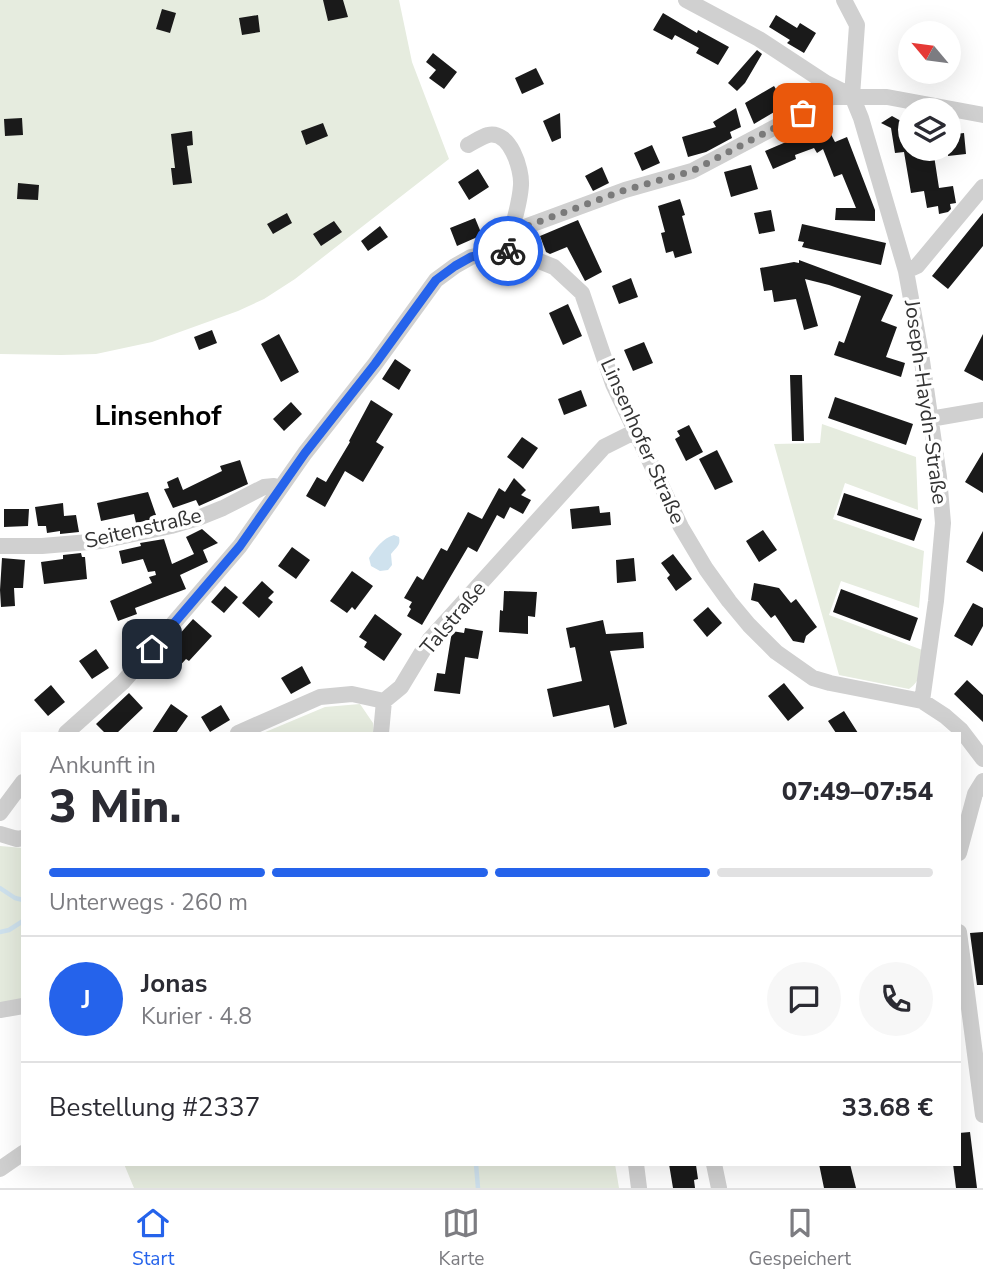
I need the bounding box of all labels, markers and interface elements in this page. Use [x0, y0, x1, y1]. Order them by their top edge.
north arrow [898, 21, 961, 84]
map controls [898, 21, 961, 161]
pin [773, 83, 833, 143]
icon: bag [784, 94, 822, 132]
button: layers [898, 98, 961, 161]
courier [473, 216, 543, 286]
icon: bike [489, 232, 527, 270]
street label: Joseph-Haydn-Straße [898, 297, 954, 506]
street label: Linsenhofer Straße [594, 354, 692, 528]
district label: Linsenhof [94, 397, 222, 435]
street label: Seitenstraße [82, 501, 204, 555]
street label: Talstraße [414, 575, 492, 661]
pin [122, 619, 182, 679]
icon: home [133, 630, 171, 668]
text: Ankunft in [49, 750, 156, 781]
text: 07:49–07:54 [782, 774, 933, 809]
text: 3 Min. [49, 775, 181, 838]
text: Unterwegs · 260 m [49, 887, 248, 918]
button: chat [767, 962, 841, 1036]
button: phone [859, 962, 933, 1036]
text: Jonas [141, 966, 207, 1001]
text: J [81, 982, 91, 1017]
text: Kurier · 4.8 [141, 1001, 252, 1032]
text: Bestellung #2337 [49, 1090, 260, 1125]
text: 33.68 € [842, 1090, 933, 1125]
tab: Start [132, 1204, 174, 1272]
tab: Karte [439, 1204, 484, 1272]
tab: Gespeichert [749, 1204, 851, 1272]

